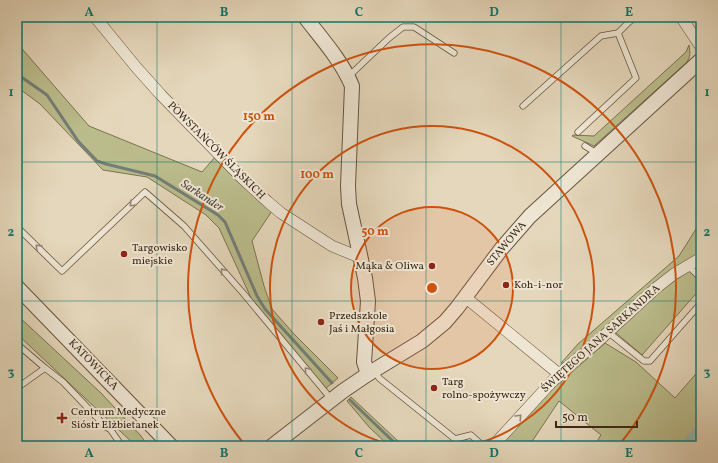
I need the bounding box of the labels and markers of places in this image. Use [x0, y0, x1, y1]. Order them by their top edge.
place label: Targowisko miejskie [132, 241, 188, 269]
marker: Targowisko miejskie [119, 249, 129, 259]
place label: Mąka & Oliwa [356, 259, 425, 274]
marker: Mąka & Oliwa [427, 261, 437, 271]
place label: Koh-i-nor [514, 278, 563, 293]
marker: Koh-i-nor [501, 280, 511, 290]
centre of rings [425, 281, 439, 295]
place label: Przedszkole Jaś i Małgosia [329, 309, 395, 337]
marker: Przedszkole Jaś i Małgosia [316, 317, 326, 327]
place label: Targ rolno-spożywczy [442, 375, 526, 403]
marker: Targ rolno-spożywczy [429, 383, 439, 393]
place label: Centrum Medyczne Sióstr Elżbietanek [71, 405, 166, 433]
marker: Centrum Medyczne Sióstr Elżbietanek [56, 412, 68, 424]

